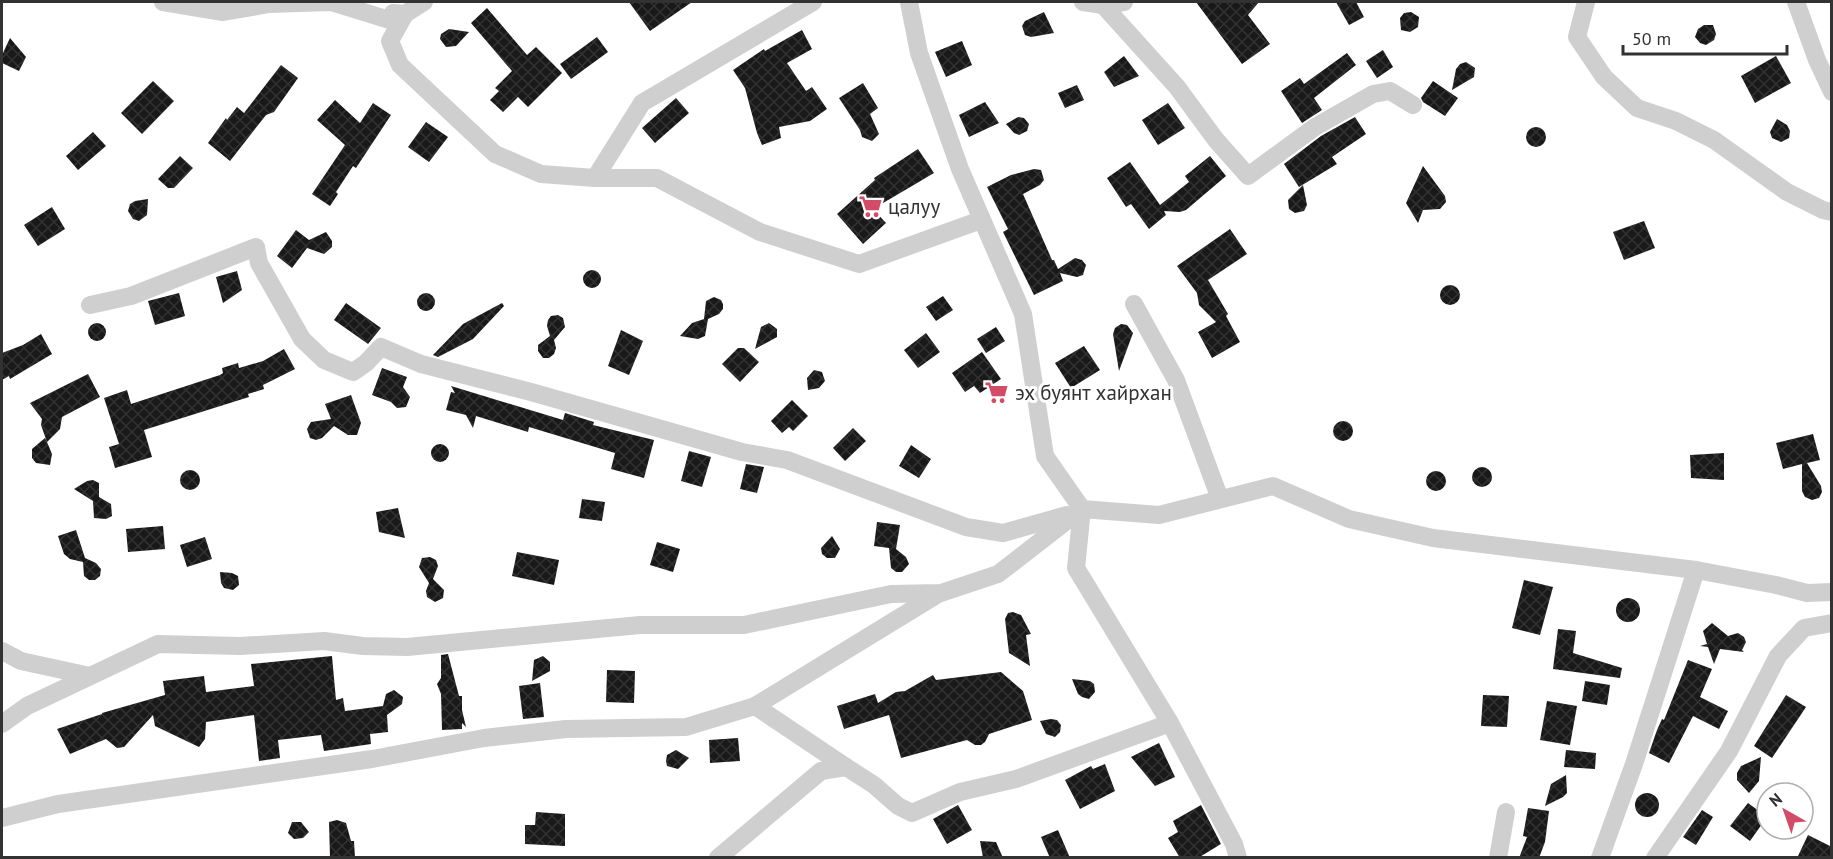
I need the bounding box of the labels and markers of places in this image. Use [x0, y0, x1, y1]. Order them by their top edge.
supermarket icon: цалуу [857, 193, 883, 219]
place label: цалуу [888, 193, 940, 220]
supermarket icon: эх буянт хайрхан [984, 379, 1010, 405]
place label: эх буянт хайрхан [1015, 379, 1172, 406]

